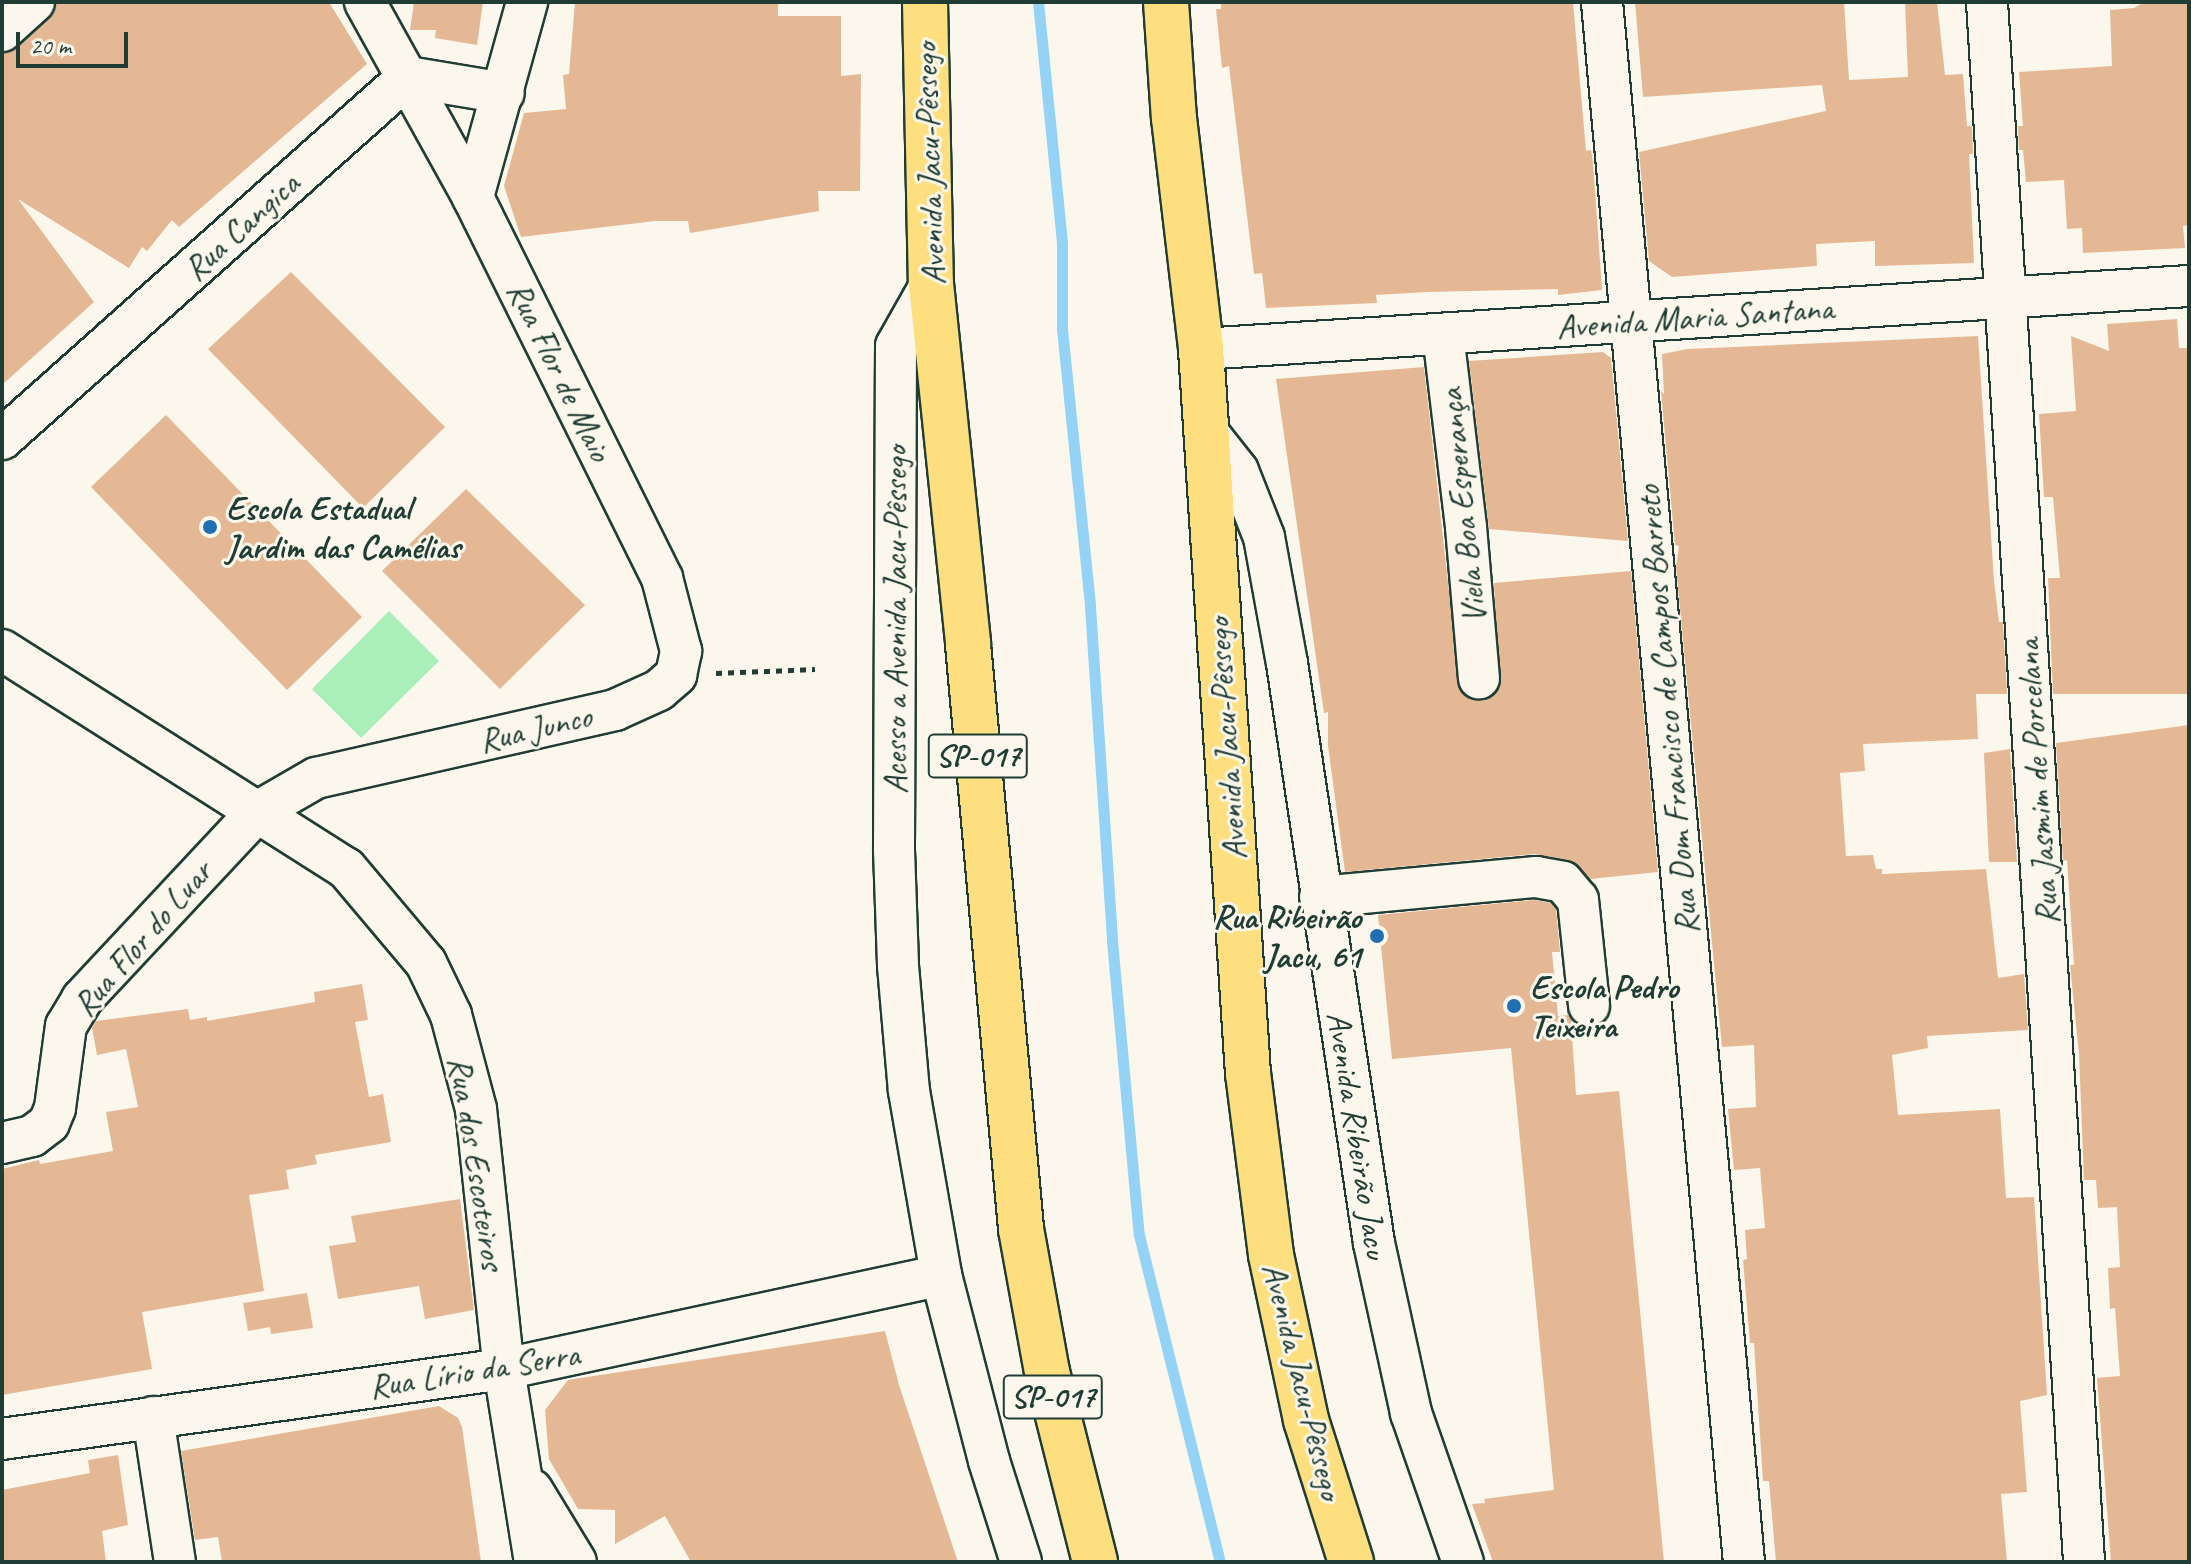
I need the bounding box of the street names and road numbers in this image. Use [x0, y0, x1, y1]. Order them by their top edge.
street label: Avenida Jacu-Pêssego [904, 42, 954, 286]
street label: Rua Cangica [174, 163, 308, 289]
street label: Rua Flor de Maio [499, 274, 621, 468]
street label: Avenida Maria Santana [1555, 287, 1835, 347]
street label: Viela Boa Esperança [1429, 387, 1495, 625]
street label: Acesso a Avenida Jacu-Pêssego [875, 446, 915, 794]
street label: Rua Dom Francisco de Campos Barreto [1627, 484, 1707, 936]
street label: Avenida Jacu-Pêssego [1197, 617, 1255, 861]
street label: Rua Jasmim de Porcelana [2007, 637, 2067, 927]
street label: Rua Junco [475, 695, 595, 761]
road number: SP-017 [926, 728, 1030, 784]
street label: Rua Flor do Luar [64, 852, 220, 1024]
street label: Avenida Ribeirão Jacu [1318, 1008, 1398, 1262]
street label: Rua dos Escoteiros [440, 1054, 514, 1272]
street label: Avenida Jacu-Pêssego [1254, 1259, 1352, 1503]
street label: Rua Lírio da Serra [366, 1333, 582, 1407]
road number: SP-017 [1001, 1369, 1105, 1425]

